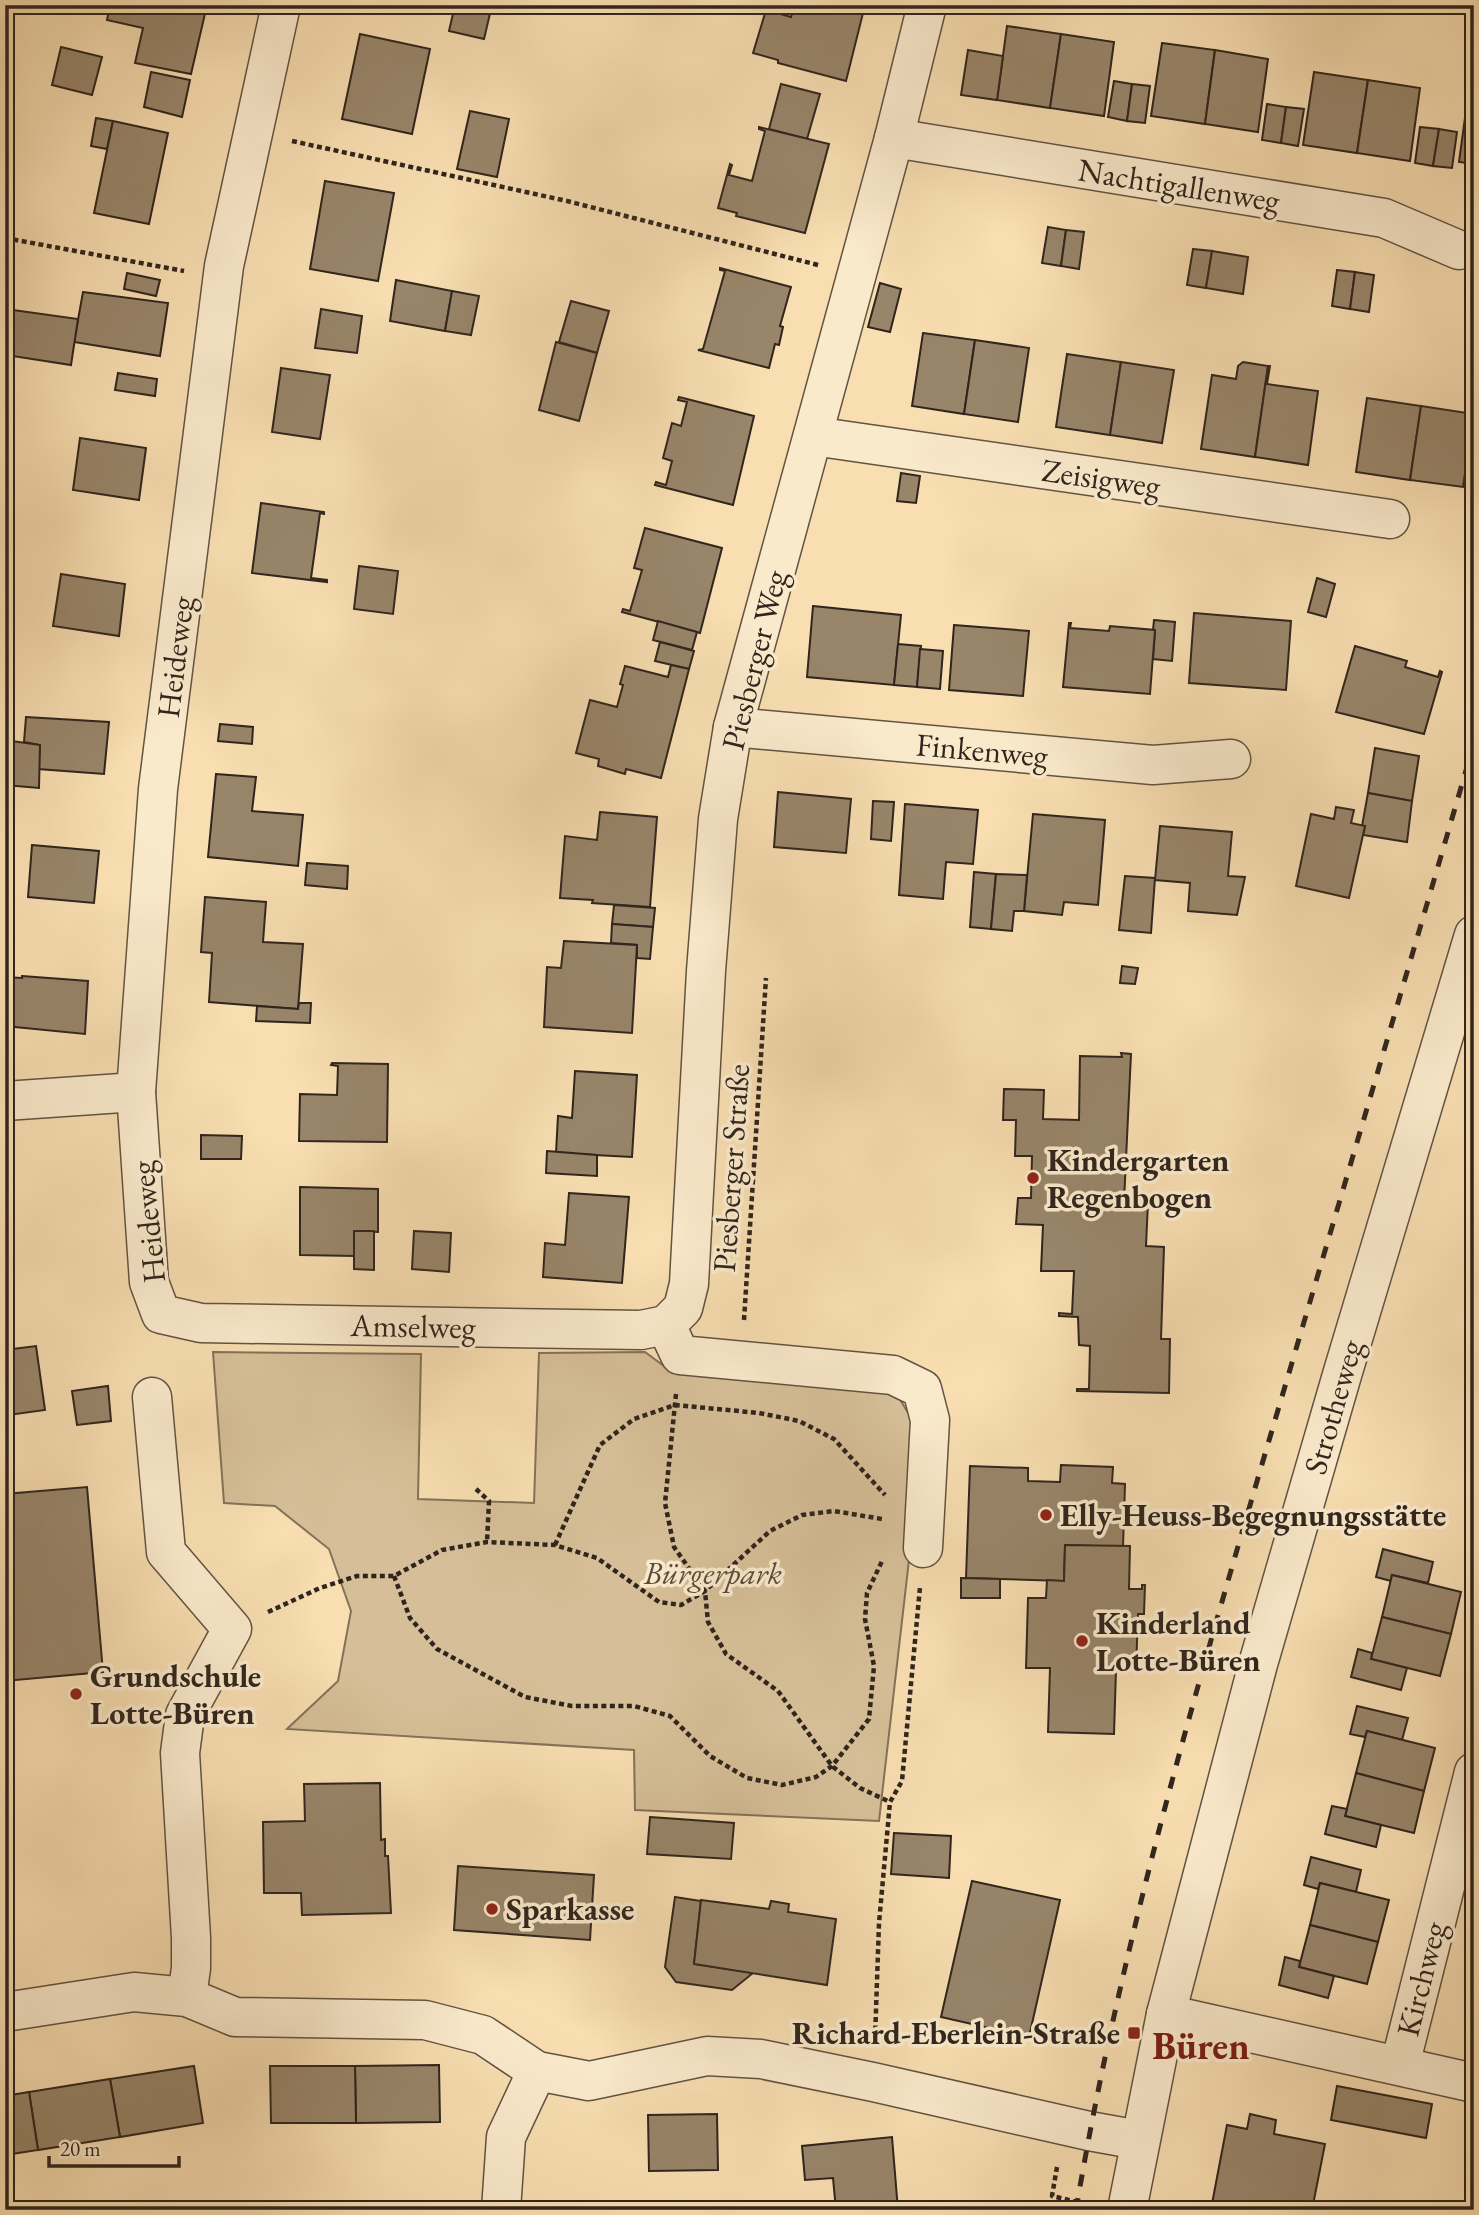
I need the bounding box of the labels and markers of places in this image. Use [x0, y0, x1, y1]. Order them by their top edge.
place label: Kindergarten Regenbogen [1047, 1139, 1229, 1218]
marker: Kindergarten Regenbogen [1025, 1170, 1041, 1186]
place label: Elly-Heuss-Begegnungsstätte [1060, 1494, 1446, 1536]
marker: Elly-Heuss-Begegnungsstätte [1038, 1507, 1054, 1523]
place label: Kinderland Lotte-Büren [1096, 1602, 1261, 1681]
marker: Kinderland Lotte-Büren [1074, 1633, 1090, 1649]
place label: Grundschule Lotte-Büren [90, 1655, 261, 1734]
marker: Grundschule Lotte-Büren [68, 1686, 84, 1702]
place label: Sparkasse [506, 1888, 634, 1930]
marker: Sparkasse [484, 1901, 500, 1917]
place label: Richard-Eberlein-Straße [792, 2012, 1120, 2054]
marker: Richard-Eberlein-Straße [1126, 2025, 1142, 2041]

